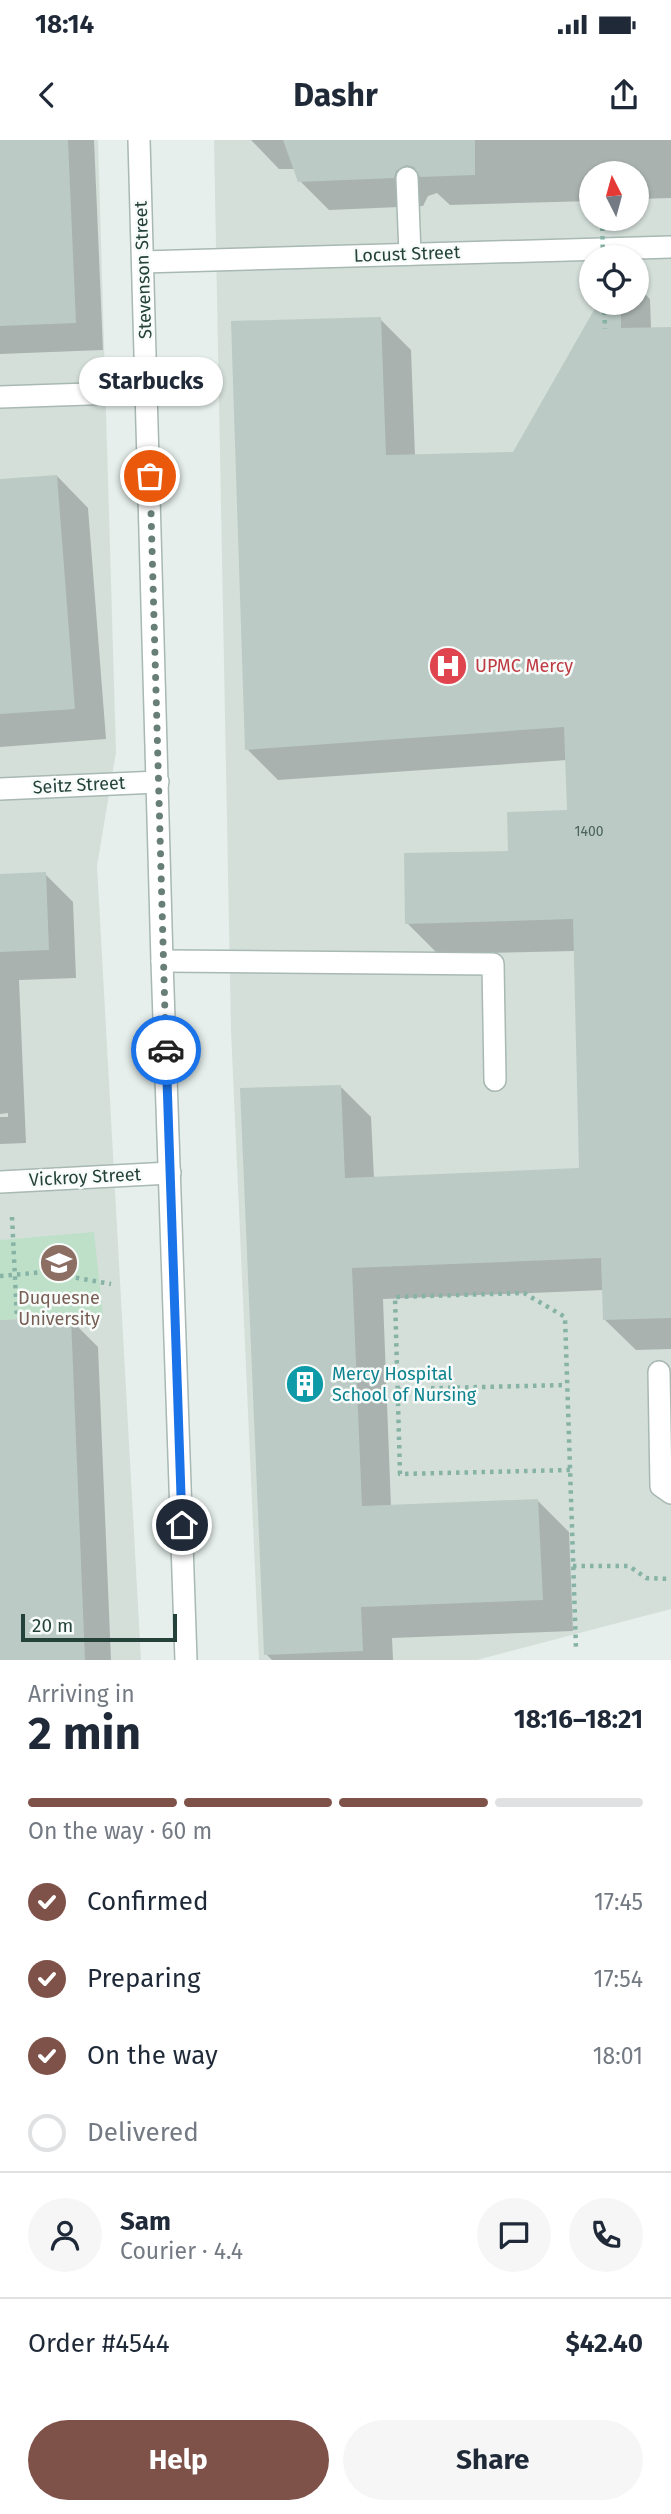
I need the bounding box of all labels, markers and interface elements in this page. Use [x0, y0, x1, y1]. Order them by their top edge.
text: 18:14 [35, 9, 94, 40]
icon: back [28, 76, 66, 114]
text: Dashr [293, 76, 378, 114]
icon: share [605, 76, 643, 114]
north arrow [579, 161, 649, 231]
map controls [579, 161, 649, 315]
street label: Stevenson Street [130, 200, 156, 339]
street label: Locust Street [353, 241, 461, 267]
button: locate [579, 245, 649, 315]
callout: Starbucks [78, 357, 222, 406]
text: Starbucks [98, 367, 204, 395]
pin [120, 446, 180, 506]
icon: bag [131, 457, 169, 495]
hospital icon: UPMC Mercy [427, 645, 469, 687]
place label: UPMC Mercy [475, 655, 573, 677]
street label: Seitz Street [32, 772, 126, 798]
house number: 1400 [574, 823, 604, 840]
courier [131, 1015, 201, 1085]
icon: car [147, 1031, 185, 1069]
street label: Vickroy Street [28, 1163, 142, 1191]
school or university icon: Duquesne University [38, 1242, 80, 1284]
place label: Duquesne University [18, 1287, 100, 1330]
building icon: Mercy Hospital School of Nursing [284, 1363, 326, 1405]
place label: Mercy Hospital School of Nursing [332, 1363, 477, 1406]
pin [152, 1495, 212, 1555]
icon: home [163, 1506, 201, 1544]
scale bar [21, 1611, 177, 1643]
text: 20 m [32, 1614, 73, 1637]
text: Arriving in [28, 1680, 135, 1708]
text: 18:16–18:21 [514, 1704, 643, 1735]
text: 2 min [28, 1706, 141, 1761]
text: On the way · 60 m [28, 1817, 212, 1845]
icon: check [28, 1883, 66, 1921]
text: Confirmed [87, 1886, 208, 1917]
text: 17:45 [594, 1888, 643, 1916]
icon: check [28, 1960, 66, 1998]
text: Preparing [87, 1963, 200, 1994]
text: 17:54 [593, 1965, 643, 1993]
icon: check [28, 2037, 66, 2075]
text: On the way [87, 2040, 218, 2071]
text: 18:01 [593, 2042, 643, 2070]
text: Delivered [87, 2117, 199, 2148]
button: person [28, 2198, 102, 2272]
button: chat [477, 2198, 551, 2272]
button: phone [569, 2198, 643, 2272]
text: Sam [120, 2206, 171, 2237]
text: Courier · 4.4 [120, 2237, 243, 2265]
text: Order #4544 [28, 2328, 170, 2359]
text: $42.40 [566, 2328, 643, 2359]
button: Help [28, 2420, 329, 2500]
button: Share [343, 2420, 643, 2500]

